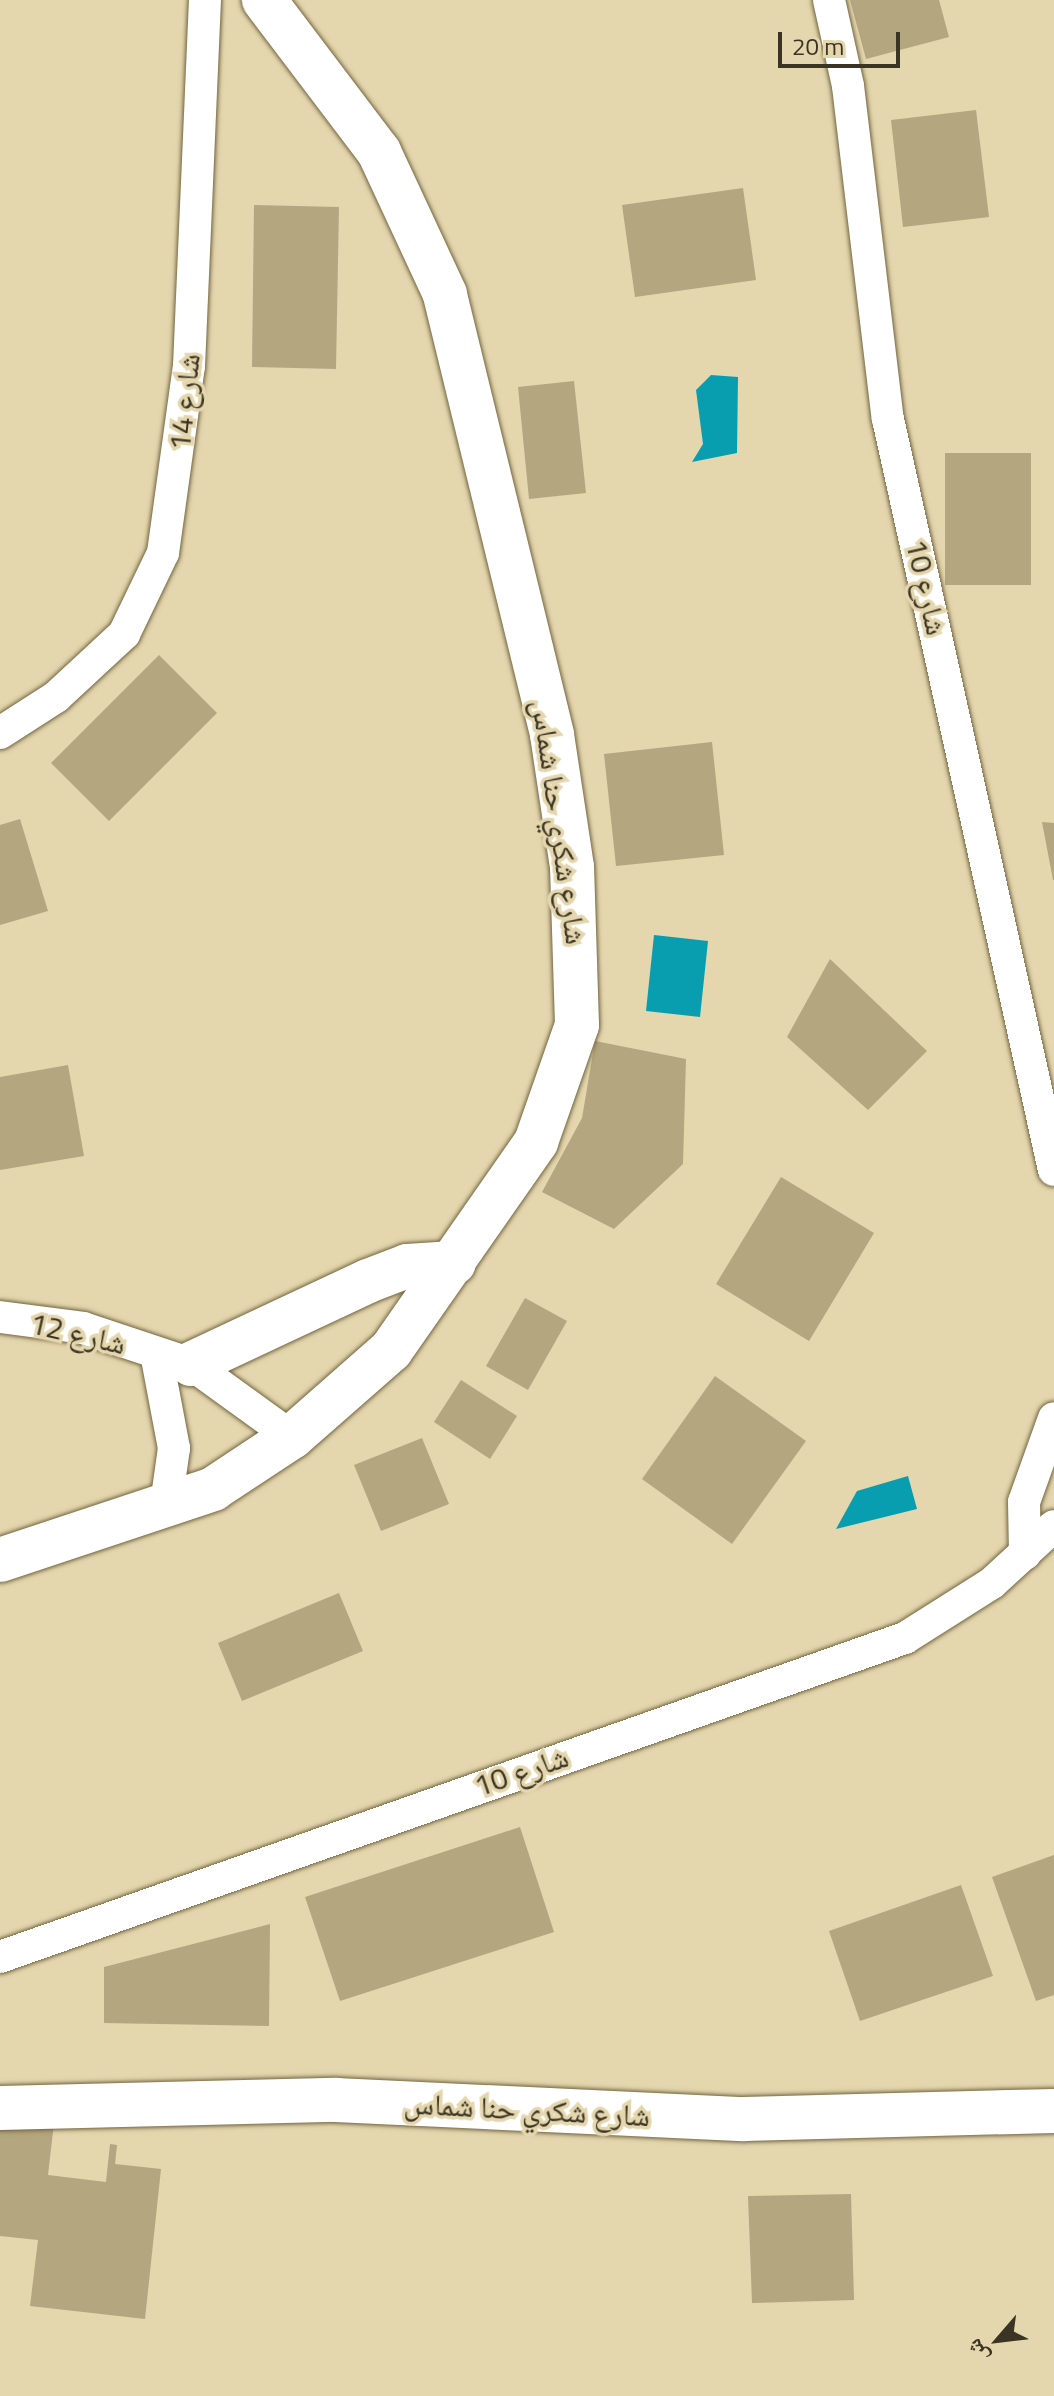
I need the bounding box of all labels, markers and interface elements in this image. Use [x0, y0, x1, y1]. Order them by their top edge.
scale bar [782, 16, 904, 66]
text: 20 m [792, 28, 844, 64]
street label: شارع 14 [161, 352, 207, 452]
street label: شارع 10 [899, 536, 955, 638]
street label: شارع شكري حنا شماس [525, 697, 595, 947]
street label: شارع 12 [27, 1305, 129, 1361]
street label: شارع 10 [469, 1738, 573, 1804]
street label: شارع شكري حنا شماس [403, 2085, 651, 2133]
north arrow [958, 2300, 1038, 2380]
text: ش [956, 2333, 997, 2370]

